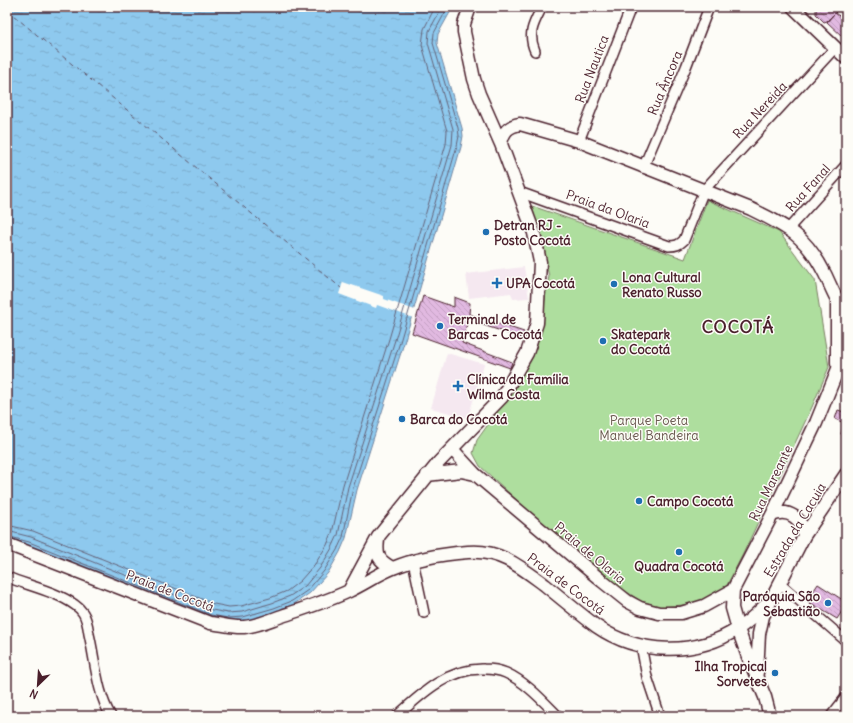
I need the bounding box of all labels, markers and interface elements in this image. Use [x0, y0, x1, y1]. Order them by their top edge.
street label: Rua Nautica [571, 33, 613, 105]
street label: Rua Âncora [643, 48, 686, 118]
street label: Rua Nereida [729, 78, 791, 142]
street label: Rua Fanal [782, 161, 834, 215]
street label: Praia da Olaria [564, 186, 652, 232]
place label: Detran RJ - Posto Cocotá [494, 217, 571, 249]
marker: Detran RJ - Posto Cocotá [481, 227, 491, 237]
place label: Lona Cultural Renato Russo [622, 269, 702, 301]
place label: UPA Cocotá [506, 275, 576, 292]
marker: UPA Cocotá [491, 277, 503, 289]
marker: Lona Cultural Renato Russo [609, 279, 619, 289]
place label: Terminal de Barcas - Cocotá [448, 311, 543, 343]
district label: COCOTÁ [702, 315, 774, 338]
marker: Terminal de Barcas - Cocotá [435, 321, 445, 331]
place label: Skatepark do Cocotá [611, 326, 671, 358]
marker: Skatepark do Cocotá [598, 336, 608, 346]
place label: Clínica da Família Wilma Costa [467, 371, 569, 403]
marker: Clínica da Família Wilma Costa [452, 380, 464, 392]
place label: Barca do Cocotá [410, 411, 508, 428]
park label: Parque Poeta Manuel Bandeira [599, 412, 699, 444]
marker: Barca do Cocotá [397, 414, 407, 424]
street label: Rua Mareante [745, 442, 797, 524]
street label: Estrada da Cacuia [760, 480, 830, 580]
place label: Campo Cocotá [647, 493, 734, 510]
marker: Campo Cocotá [634, 496, 644, 506]
street label: Praia de Olaria [551, 518, 629, 588]
marker: Quadra Cocotá [674, 547, 684, 557]
street label: Praia de Cocotá [524, 549, 608, 619]
place label: Quadra Cocotá [634, 558, 724, 575]
street label: Praia de Cocotá [124, 566, 216, 616]
place label: Paróquia São Sebastião [742, 588, 820, 620]
marker: Paróquia São Sebastião [823, 598, 833, 608]
place label: Ilha Tropical Sorvetes [695, 658, 767, 690]
north arrow [18, 665, 58, 705]
marker: Ilha Tropical Sorvetes [770, 668, 780, 678]
text: N [27, 686, 40, 702]

